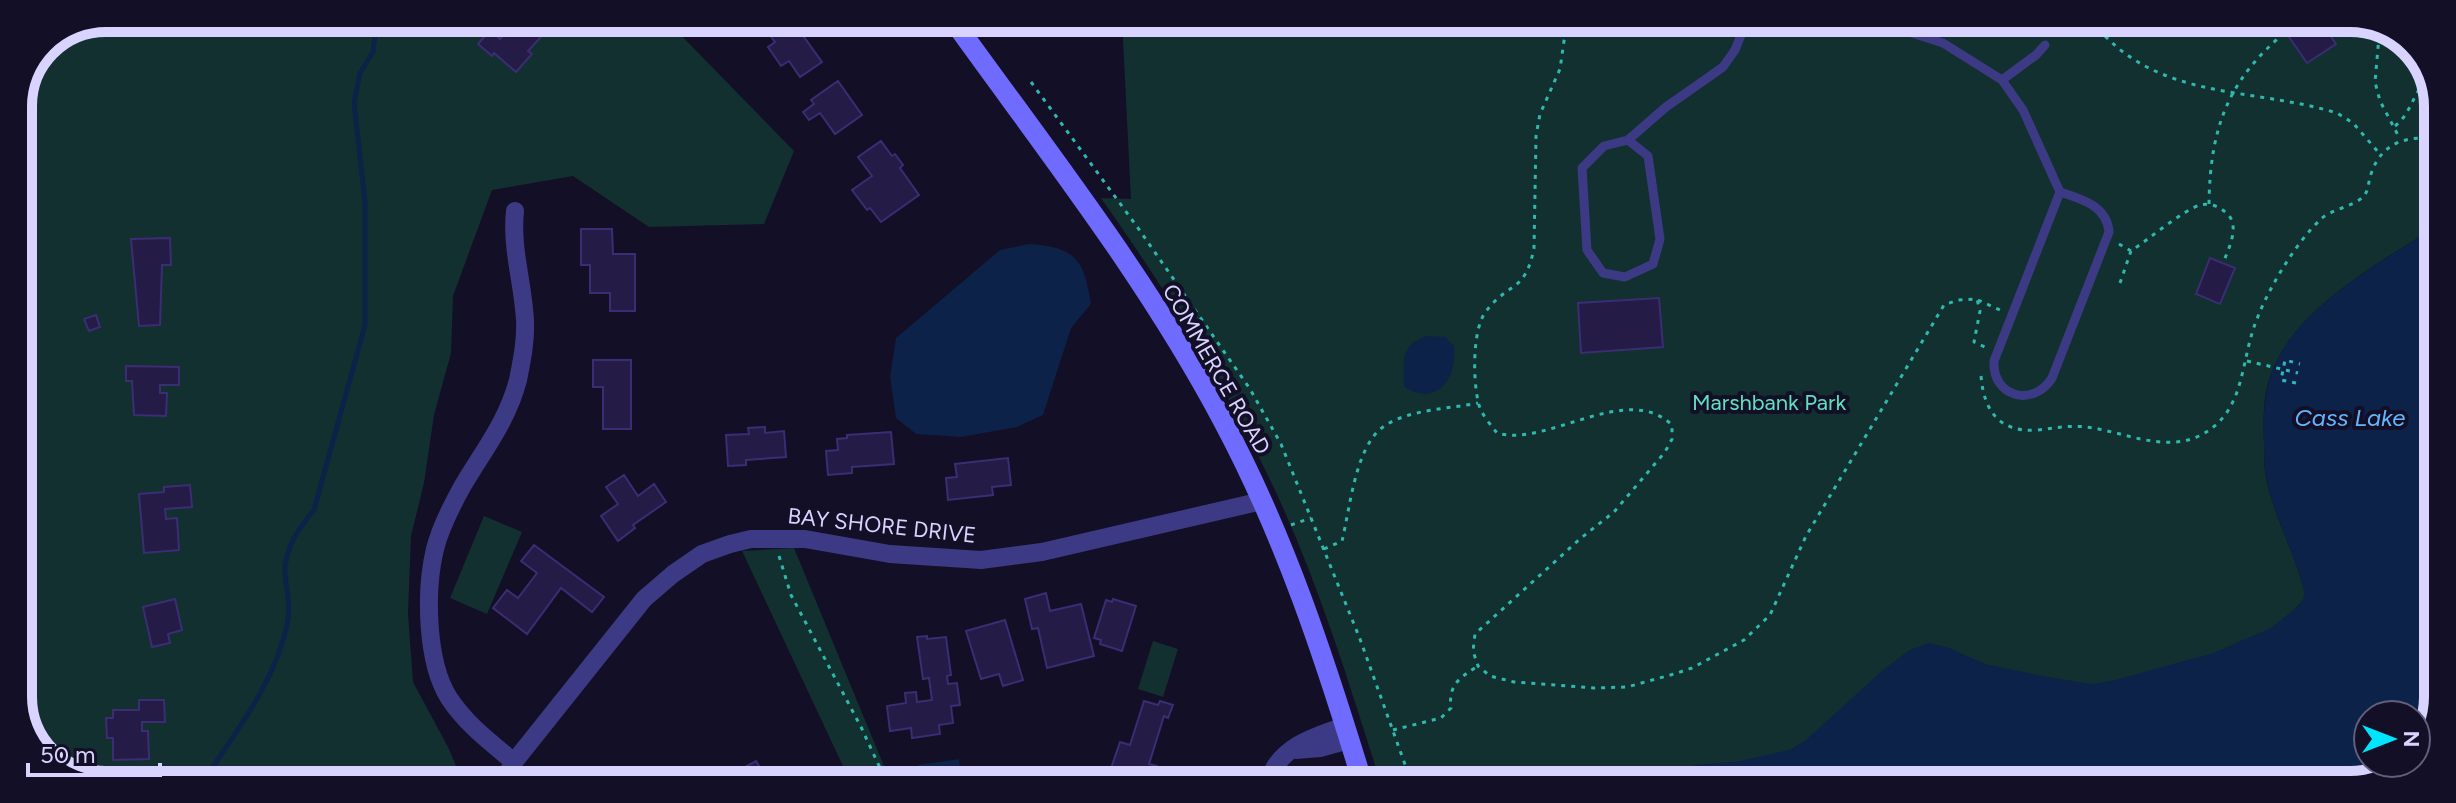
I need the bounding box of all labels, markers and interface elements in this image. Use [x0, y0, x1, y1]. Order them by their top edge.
street label: COMMERCE ROAD [1157, 279, 1276, 459]
park label: Marshbank Park [1692, 389, 1846, 416]
water label: Cass Lake [2295, 403, 2405, 432]
street label: BAY SHORE DRIVE [786, 502, 977, 549]
north arrow [2352, 699, 2432, 779]
scale bar [28, 727, 160, 777]
text: N [2398, 730, 2425, 748]
text: 50 m [40, 740, 96, 769]

